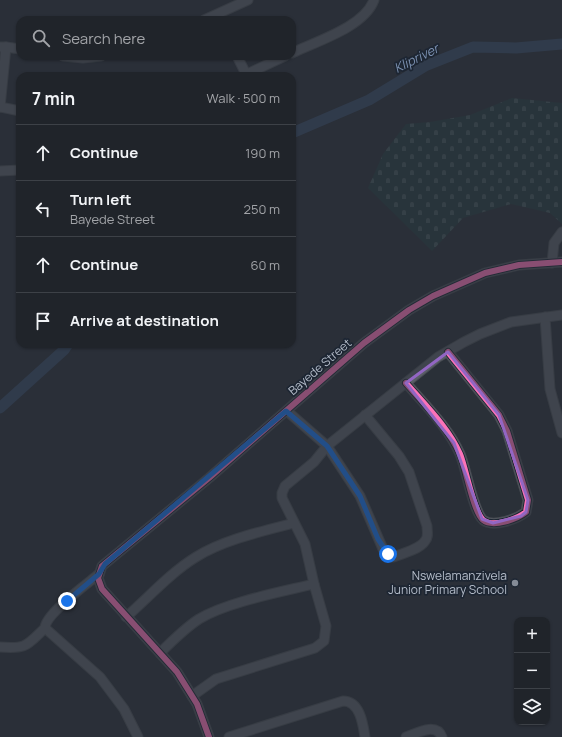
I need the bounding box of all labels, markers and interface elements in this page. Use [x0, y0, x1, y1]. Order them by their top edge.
search box [16, 16, 296, 60]
icon: search [30, 27, 52, 49]
text: Search here [62, 28, 145, 49]
water label: Klipriver [391, 38, 443, 77]
text: 7 min [32, 87, 75, 110]
text: Walk · 500 m [207, 89, 280, 107]
icon: ahead [32, 142, 54, 164]
text: Continue [70, 142, 138, 163]
text: 190 m [245, 144, 280, 162]
text: Turn left [70, 189, 132, 210]
icon: left [32, 198, 54, 220]
text: 250 m [244, 200, 280, 218]
text: Bayede Street [70, 210, 155, 228]
icon: ahead [32, 254, 54, 276]
text: Continue [70, 254, 138, 275]
text: 60 m [250, 256, 280, 274]
icon: arrive [32, 310, 54, 332]
text: Arrive at destination [70, 310, 219, 331]
street label: Bayede Street [284, 334, 355, 399]
route start [379, 545, 397, 563]
place label: Nswelamanzivela Junior Primary School [388, 567, 507, 598]
marker: Nswelamanzivela Junior Primary School [510, 578, 520, 588]
route end [58, 592, 76, 610]
map controls [514, 617, 550, 725]
button: + [514, 617, 550, 653]
button: − [514, 653, 550, 689]
button: layers [514, 689, 550, 725]

